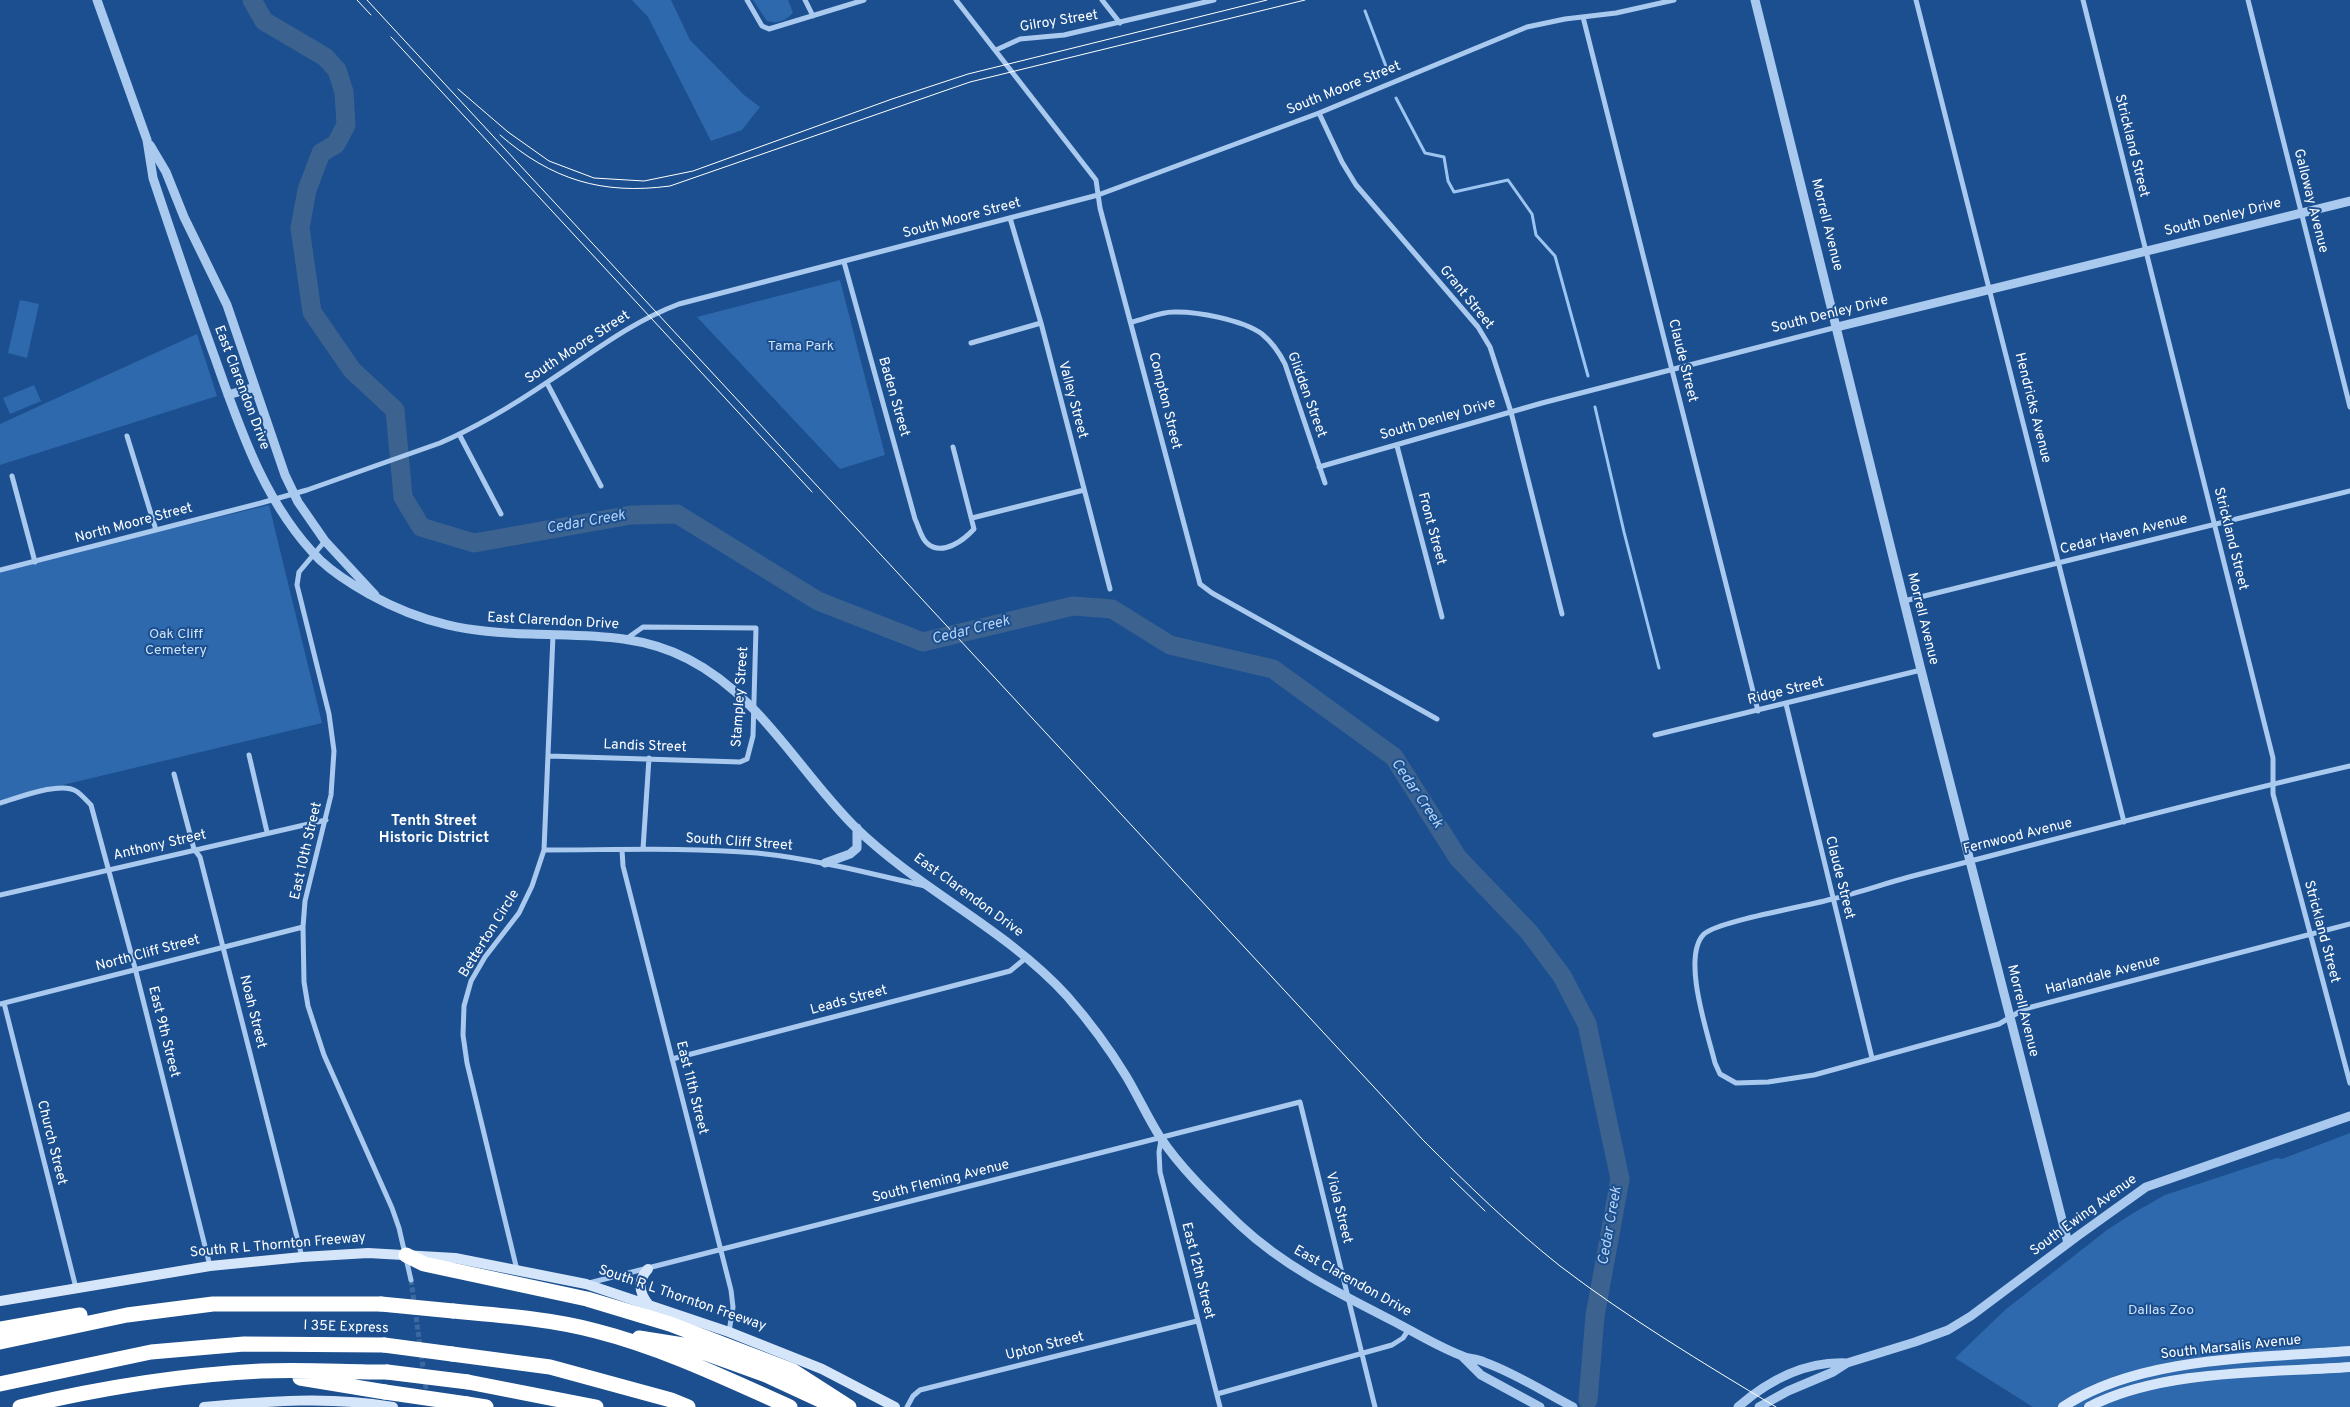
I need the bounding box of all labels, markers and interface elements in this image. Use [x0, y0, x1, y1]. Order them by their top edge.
street label: Gilroy Street [1019, 8, 1099, 36]
street label: South Moore Street [1285, 58, 1403, 120]
street label: Strickland Street [2110, 93, 2152, 199]
street label: Galloway Avenue [2289, 147, 2331, 255]
street label: Morrell Avenue [1806, 177, 1846, 273]
street label: South Moore Street [901, 195, 1023, 243]
street label: South Denley Drive [2163, 195, 2283, 241]
street label: Grant Street [1435, 263, 1497, 333]
street label: South Denley Drive [1770, 292, 1890, 338]
street label: South Moore Street [522, 308, 634, 388]
street label: Claude Street [1664, 318, 1700, 404]
street label: East Clarendon Drive [210, 323, 272, 453]
park label: Tama Park [768, 339, 834, 355]
street label: Glidden Street [1283, 350, 1329, 440]
street label: Compton Street [1144, 351, 1184, 451]
street label: Hendricks Avenue [2010, 351, 2054, 465]
street label: Baden Street [874, 355, 912, 439]
street label: Valley Street [1054, 360, 1090, 440]
street label: South Denley Drive [1378, 395, 1498, 445]
street label: Strickland Street [2209, 486, 2251, 592]
street label: Front Street [1413, 491, 1449, 567]
street label: North Moore Street [73, 500, 195, 548]
water label: Cedar Creek [545, 507, 627, 539]
street label: Cedar Haven Avenue [2059, 511, 2189, 559]
street label: Morrell Avenue [1902, 571, 1942, 667]
street label: East Clarendon Drive [487, 610, 619, 634]
water label: Cedar Creek [930, 613, 1012, 649]
park label: Oak Cliff Cemetery [145, 627, 207, 660]
street label: Stampley Street [729, 646, 753, 748]
street label: Ridge Street [1746, 674, 1826, 710]
street label: Landis Street [603, 737, 687, 757]
water label: Cedar Creek [1386, 756, 1446, 832]
street label: East 10th Street [288, 801, 326, 901]
district label: Tenth Street Historic District [379, 813, 489, 848]
street label: Fernwood Avenue [1962, 815, 2074, 859]
street label: Anthony Street [112, 827, 208, 865]
street label: South Cliff Street [685, 831, 793, 855]
street label: Claude Street [1821, 835, 1857, 921]
street label: East Clarendon Drive [910, 850, 1026, 942]
street label: Strickland Street [2299, 879, 2343, 985]
street label: Betterton Circle [456, 887, 524, 981]
street label: North Cliff Street [94, 932, 202, 976]
street label: Harlandale Avenue [2044, 953, 2162, 999]
street label: Morrell Avenue [2002, 963, 2042, 1059]
street label: Noah Street [235, 974, 269, 1050]
street label: Leads Street [809, 983, 889, 1019]
street label: East 9th Street [144, 984, 182, 1080]
street label: East 11th Street [671, 1039, 711, 1137]
street label: Church Street [32, 1099, 70, 1187]
street label: South Fleming Avenue [871, 1157, 1011, 1207]
street label: Viola Street [1321, 1170, 1355, 1246]
street label: South Ewing Avenue [2027, 1172, 2141, 1260]
water label: Cedar Creek [1595, 1185, 1627, 1267]
street label: East 12th Street [1177, 1221, 1217, 1321]
street label: South R L Thornton Freeway [189, 1230, 367, 1262]
street label: East Clarendon Drive [1290, 1243, 1414, 1321]
street label: South R L Thornton Freeway [596, 1262, 768, 1336]
park label: Dallas Zoo [2128, 1303, 2194, 1319]
street label: I 35E Express [303, 1318, 389, 1338]
street label: Upton Street [1004, 1329, 1086, 1365]
street label: South Marsalis Avenue [2160, 1332, 2302, 1364]

